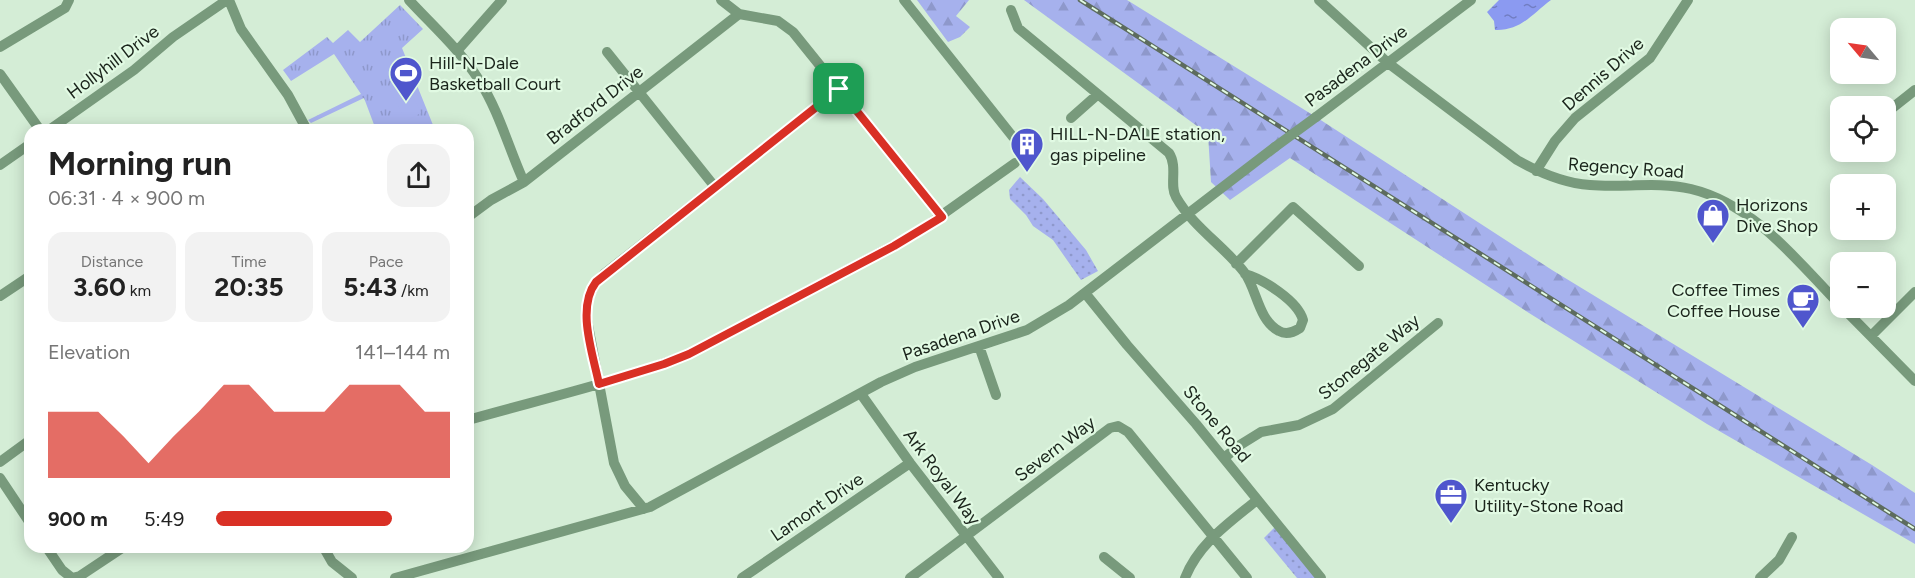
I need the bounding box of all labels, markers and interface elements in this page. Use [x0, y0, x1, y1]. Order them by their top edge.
north arrow [1830, 18, 1896, 84]
map controls [1830, 18, 1896, 318]
street label: Hollyhill Drive [63, 20, 164, 104]
street label: Pasadena Drive [1300, 20, 1412, 112]
street label: Dennis Drive [1558, 32, 1648, 115]
place label: Hill-N-Dale Basketball Court [429, 52, 561, 95]
sports icon: Hill-N-Dale Basketball Court [388, 55, 424, 102]
street label: Bradford Drive [542, 60, 648, 150]
pin [813, 63, 864, 114]
icon: arrive [822, 72, 855, 105]
button: locate [1830, 96, 1896, 162]
place label: HILL-N-DALE station, gas pipeline [1050, 123, 1225, 166]
building icon: HILL-N-DALE station, gas pipeline [1009, 126, 1045, 173]
text: Morning run [48, 144, 232, 183]
button: share [387, 144, 450, 207]
street label: Regency Road [1567, 153, 1685, 183]
button: + [1830, 174, 1896, 240]
text: 06:31 · 4 × 900 m [48, 186, 205, 210]
place label: Horizons Dive Shop [1736, 194, 1818, 237]
shop icon: Horizons Dive Shop [1695, 197, 1731, 244]
text: Distance [81, 252, 143, 271]
text: Time [232, 252, 266, 271]
text: Pace [369, 252, 403, 271]
button: − [1830, 252, 1896, 318]
text: 3.60 [73, 271, 126, 303]
text: 20:35 [214, 271, 284, 303]
text: 5:43 [343, 271, 397, 303]
place label: Coffee Times Coffee House [1667, 279, 1780, 322]
text: km [126, 281, 151, 300]
text: /km [397, 281, 429, 300]
cafe icon: Coffee Times Coffee House [1785, 282, 1821, 329]
street label: Pasadena Drive [899, 305, 1023, 365]
street label: Stonegate Way [1314, 309, 1425, 405]
text: Elevation [48, 340, 130, 364]
text: 141–144 m [355, 340, 450, 364]
street label: Stone Road [1178, 381, 1256, 467]
street label: Severn Way [1010, 411, 1100, 486]
street label: Ark Royal Way [899, 425, 986, 530]
street label: Lamont Drive [766, 468, 868, 546]
place label: Kentucky Utility-Stone Road [1474, 474, 1624, 517]
office icon: Kentucky Utility-Stone Road [1433, 477, 1469, 524]
text: 900 m [48, 507, 108, 531]
text: 5:49 [144, 507, 184, 531]

